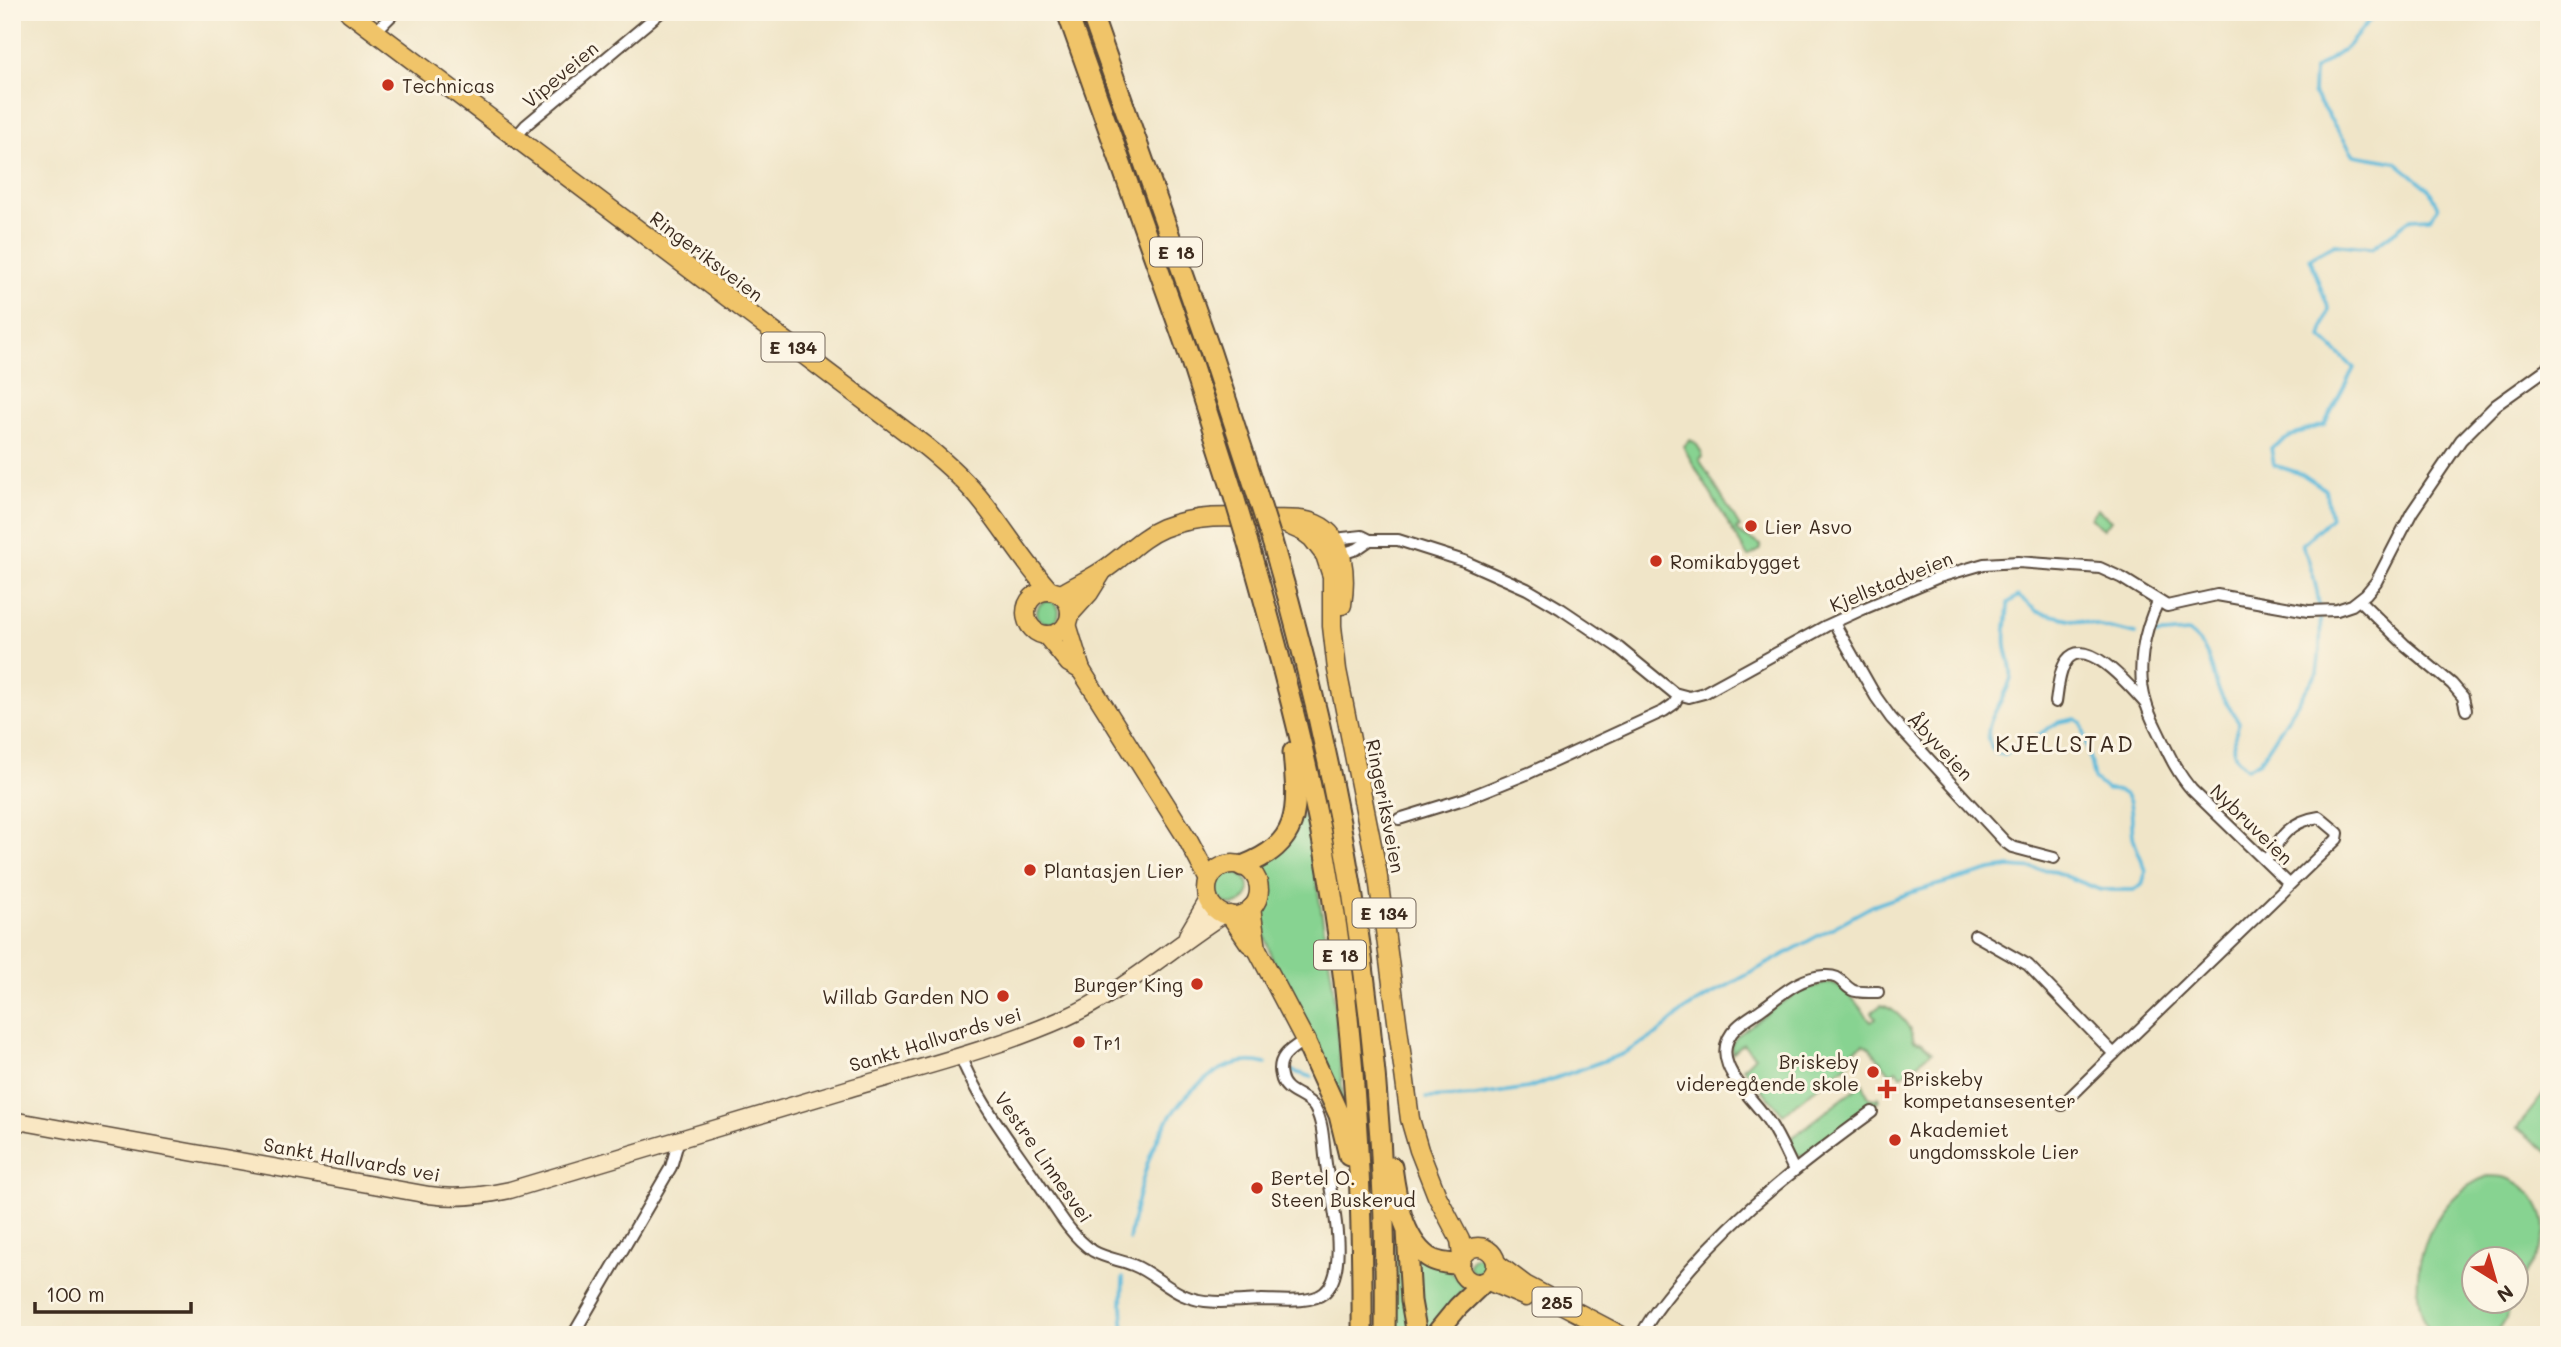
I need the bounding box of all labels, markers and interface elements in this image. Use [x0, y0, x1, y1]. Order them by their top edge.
street label: Vipeveien [517, 35, 603, 113]
place label: Technicas [402, 73, 495, 98]
marker: Technicas [380, 77, 396, 93]
street label: Ringeriksveien [645, 205, 769, 307]
road number: E 18 [1150, 238, 1202, 266]
road number: E 134 [762, 332, 824, 362]
place label: Lier Asvo [1765, 514, 1852, 539]
marker: Lier Asvo [1743, 518, 1759, 534]
street label: Kjellstadveien [1826, 545, 1956, 617]
place label: Romikabygget [1670, 549, 1801, 574]
marker: Romikabygget [1648, 553, 1664, 569]
street label: Åbyveien [1903, 706, 1979, 786]
district label: KJELLSTAD [1995, 728, 2135, 758]
street label: Ringeriksveien [1361, 737, 1411, 875]
street label: Nybruveien [2205, 778, 2299, 870]
place label: Plantasjen Lier [1044, 858, 1184, 883]
marker: Plantasjen Lier [1022, 862, 1038, 878]
road number: E 134 [1352, 898, 1416, 928]
road number: E 18 [1314, 940, 1366, 970]
place label: Burger King [1074, 972, 1183, 997]
marker: Burger King [1189, 976, 1205, 992]
place label: Willab Garden NO [822, 984, 989, 1009]
marker: Willab Garden NO [995, 988, 1011, 1004]
street label: Sankt Hallvards vei [846, 1001, 1024, 1077]
place label: Tr1 [1093, 1030, 1122, 1055]
marker: Tr1 [1071, 1034, 1087, 1050]
place label: Briskeby videregående skole [1676, 1049, 1859, 1096]
marker: Briskeby videregående skole [1865, 1064, 1881, 1080]
place label: Briskeby kompetansesenter [1903, 1066, 2076, 1113]
marker: Briskeby kompetansesenter [1877, 1079, 1897, 1099]
street label: Vestre Linnesvei [989, 1087, 1099, 1227]
place label: Akademiet ungdomsskole Lier [1909, 1117, 2079, 1164]
street label: Sankt Hallvards vei [262, 1131, 442, 1187]
marker: Akademiet ungdomsskole Lier [1887, 1132, 1903, 1148]
place label: Bertel O. Steen Buskerud [1271, 1165, 1415, 1212]
marker: Bertel O. Steen Buskerud [1249, 1180, 1265, 1196]
north arrow [2460, 1246, 2530, 1316]
scale bar [35, 1270, 191, 1314]
text: 100 m [46, 1280, 105, 1307]
text: N [2492, 1280, 2519, 1308]
road number: 285 [1532, 1288, 1582, 1316]

